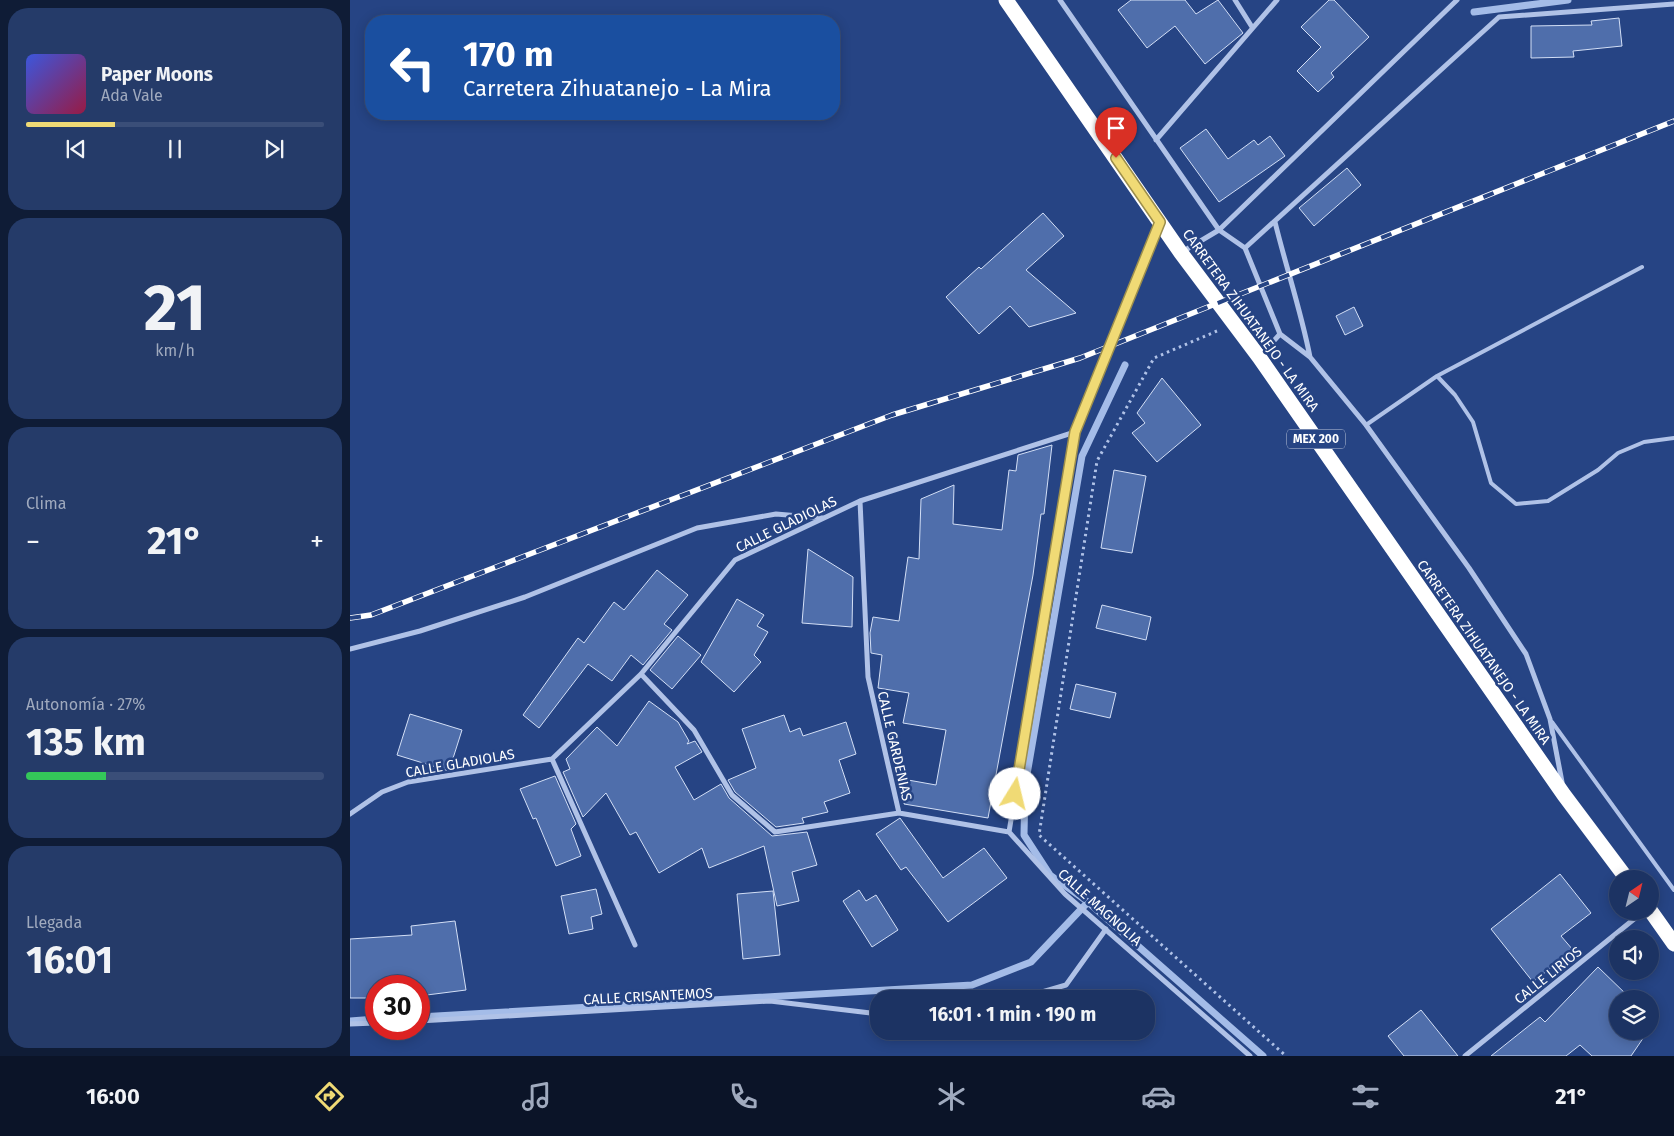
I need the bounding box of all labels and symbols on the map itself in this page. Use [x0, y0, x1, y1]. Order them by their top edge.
pin [1095, 107, 1137, 158]
street label: CARRETERA ZIHUATANEJO - LA MIRA [1179, 226, 1323, 415]
road number: MEX 200 [1287, 429, 1345, 448]
street label: CALLE GLADIOLAS [733, 492, 840, 556]
street label: CARRETERA ZIHUATANEJO - LA MIRA [1413, 557, 1554, 748]
street label: CALLE GARDENIAS [874, 690, 915, 803]
street label: CALLE GLADIOLAS [404, 745, 516, 781]
position arrow [988, 767, 1040, 819]
street label: CALLE MAGNOLIA [1054, 865, 1145, 949]
north arrow [1609, 870, 1659, 920]
street label: CALLE LIRIOS [1511, 943, 1586, 1008]
speed limit sign: 30 [365, 975, 430, 1040]
street label: CALLE CRISANTEMOS [583, 985, 713, 1008]

